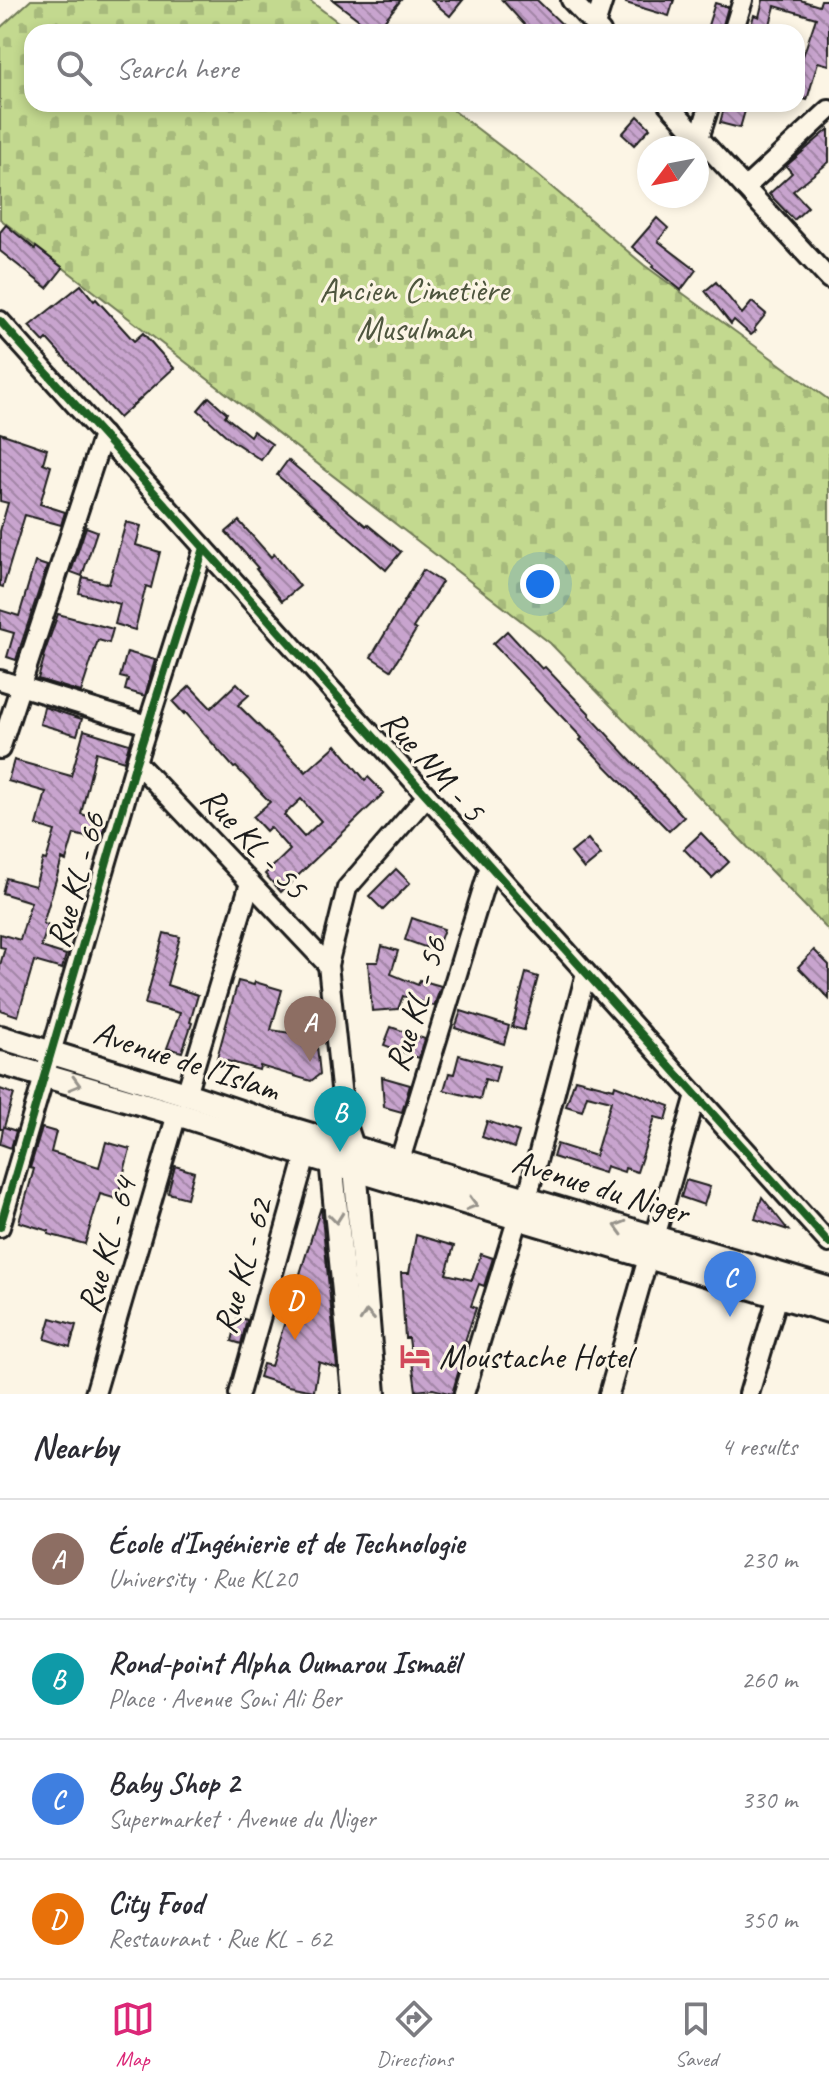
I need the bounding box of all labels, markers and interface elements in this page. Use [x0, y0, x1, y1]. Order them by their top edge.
search box [24, 24, 805, 112]
icon: search [52, 46, 96, 90]
text: Search here [116, 49, 238, 87]
north arrow [637, 136, 709, 208]
park label: Ancien Cimetière Musulman [319, 268, 512, 350]
your location [520, 564, 560, 604]
street label: Rue NM - 5 [372, 701, 496, 831]
street label: Rue KL - 55 [192, 777, 319, 909]
street label: Rue KL - 66 [36, 806, 116, 952]
street label: Rue KL - 56 [375, 930, 457, 1077]
pin: A [284, 996, 336, 1062]
street label: Avenue de l'Islam [88, 1010, 286, 1111]
one-way arrow [68, 1075, 81, 1091]
pin: B [314, 1086, 366, 1152]
street label: Avenue du Niger [507, 1139, 697, 1235]
street label: Rue KL - 64 [67, 1169, 147, 1317]
street label: Rue KL - 62 [203, 1191, 283, 1338]
one-way arrow [465, 1195, 479, 1211]
one-way arrow [328, 1211, 345, 1224]
one-way arrow [614, 1220, 628, 1236]
pin: C [704, 1251, 756, 1317]
pin: D [269, 1274, 321, 1340]
one-way arrow [359, 1309, 376, 1322]
place label: Moustache Hotel [439, 1335, 638, 1378]
hotel icon: Moustache Hotel [398, 1339, 432, 1373]
text: Nearby [32, 1425, 118, 1468]
text: 4 results [721, 1430, 797, 1463]
text: École d'Ingénierie et de Technologie [108, 1524, 464, 1562]
text: A [51, 1543, 65, 1576]
text: 230 m [741, 1543, 797, 1576]
text: University · Rue KL20 [108, 1562, 297, 1595]
text: Rond-point Alpha Oumarou Ismaël [108, 1644, 459, 1682]
text: B [51, 1663, 65, 1696]
text: 260 m [741, 1663, 797, 1696]
text: Place · Avenue Soni Ali Ber [108, 1682, 341, 1715]
text: Baby Shop 2 [108, 1764, 240, 1802]
text: C [52, 1783, 64, 1816]
text: 330 m [741, 1783, 797, 1816]
text: Supermarket · Avenue du Niger [108, 1802, 376, 1835]
text: City Food [108, 1884, 203, 1922]
text: D [50, 1903, 66, 1936]
text: 350 m [741, 1903, 797, 1936]
text: Restaurant · Rue KL - 62 [108, 1922, 332, 1955]
tab: Map [111, 1997, 155, 2073]
tab: Directions [376, 1997, 453, 2073]
tab: Saved [674, 1997, 718, 2073]

